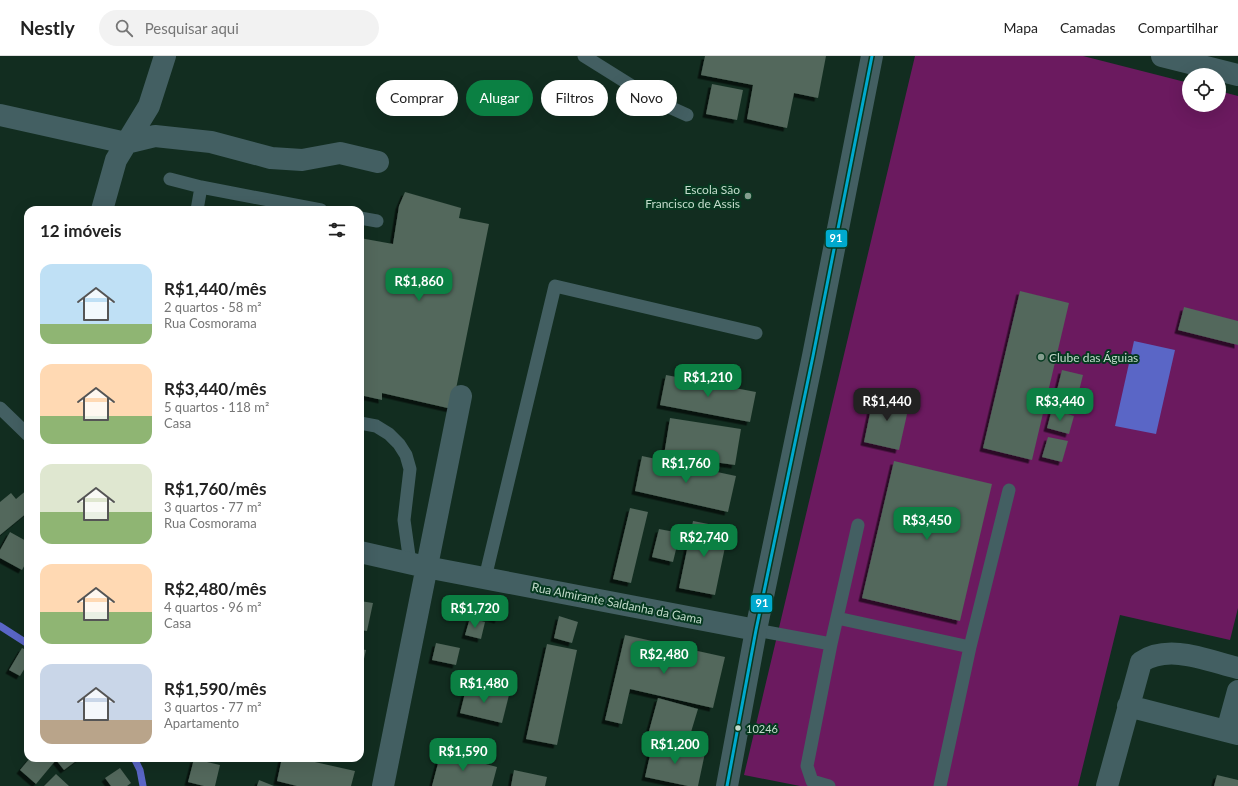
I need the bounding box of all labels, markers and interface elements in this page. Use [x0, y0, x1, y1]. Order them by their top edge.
search box [99, 10, 379, 46]
text: Nestly [20, 16, 75, 39]
icon: search [113, 17, 135, 39]
text: Pesquisar aqui [145, 19, 239, 37]
text: Mapa [1003, 19, 1038, 36]
text: Camadas [1060, 19, 1116, 36]
text: Compartilhar [1138, 19, 1218, 36]
map controls [1182, 68, 1226, 112]
button: locate [1182, 68, 1226, 112]
chip: Comprar [376, 80, 458, 116]
chip: Alugar [466, 80, 533, 116]
chip: Filtros [541, 80, 608, 116]
chip: Novo [616, 80, 677, 116]
place label: Escola São Francisco de Assis [645, 182, 740, 211]
marker: Escola São Francisco de Assis [743, 191, 753, 201]
icon: filters [326, 219, 348, 241]
text: 12 imóveis [40, 220, 121, 241]
line badge: 91 [825, 229, 848, 248]
text: 91 [830, 231, 842, 244]
pin: R$1,860 [382, 268, 456, 302]
text: R$1,860 [394, 273, 444, 289]
text: R$1,440/mês [164, 278, 266, 299]
icon: home [72, 280, 120, 328]
text: 2 quartos · 58 m² [164, 299, 262, 315]
text: Rua Cosmorama [164, 315, 257, 331]
place label: Clube das Águias [1049, 350, 1138, 365]
marker: Clube das Águias [1036, 352, 1046, 362]
pin: R$1,210 [671, 364, 745, 398]
text: R$1,210 [683, 369, 733, 385]
text: R$3,440/mês [164, 378, 266, 399]
icon: home [72, 380, 120, 428]
pin: R$1,440 [850, 388, 924, 422]
pin: R$3,440 [1023, 388, 1097, 422]
text: R$1,440 [862, 393, 912, 409]
text: R$3,440 [1035, 393, 1085, 409]
text: 5 quartos · 118 m² [164, 399, 269, 415]
text: Casa [164, 415, 191, 431]
pin: R$1,760 [649, 450, 723, 484]
text: R$1,760 [661, 455, 711, 471]
text: R$1,760/mês [164, 478, 266, 499]
icon: home [72, 480, 120, 528]
text: 3 quartos · 77 m² [164, 499, 262, 515]
pin: R$3,450 [890, 507, 964, 541]
text: R$3,450 [902, 512, 952, 528]
text: Rua Cosmorama [164, 515, 257, 531]
pin: R$2,740 [667, 524, 741, 558]
text: R$2,740 [679, 529, 729, 545]
text: R$2,480/mês [164, 578, 266, 599]
street label: Rua Almirante Saldanha da Gama [530, 579, 704, 627]
icon: home [72, 580, 120, 628]
line badge: 91 [750, 594, 773, 613]
pin: R$1,720 [438, 595, 512, 629]
text: 91 [756, 596, 768, 609]
text: 4 quartos · 96 m² [164, 599, 262, 615]
text: R$1,720 [450, 600, 500, 616]
text: Casa [164, 615, 191, 631]
pin: R$2,480 [627, 641, 701, 675]
text: R$2,480 [639, 646, 689, 662]
pin: R$1,480 [447, 670, 521, 704]
text: R$1,480 [459, 675, 509, 691]
text: R$1,590/mês [164, 678, 266, 699]
icon: home [72, 680, 120, 728]
text: 3 quartos · 77 m² [164, 699, 262, 715]
text: Apartamento [164, 715, 239, 731]
place label: 10246 [746, 722, 778, 735]
marker: 10246 [733, 723, 743, 733]
pin: R$1,200 [638, 731, 712, 765]
text: R$1,200 [650, 736, 700, 752]
pin: R$1,590 [426, 738, 500, 772]
text: R$1,590 [438, 743, 488, 759]

